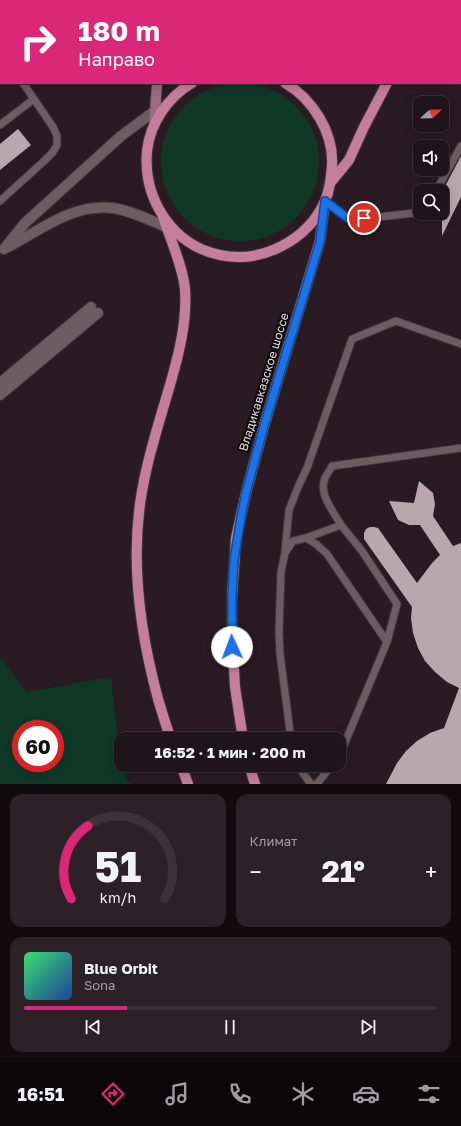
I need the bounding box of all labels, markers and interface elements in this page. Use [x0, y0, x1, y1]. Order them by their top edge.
text: 180 m [78, 14, 160, 47]
icon: right [12, 16, 64, 68]
text: Направо [78, 48, 155, 70]
north arrow [413, 96, 449, 132]
map controls [413, 96, 449, 220]
button: sound [413, 140, 449, 176]
button: search [413, 184, 449, 220]
pin [347, 201, 381, 235]
icon: arrive [353, 207, 375, 229]
street label: Владикавказское шоссе [235, 311, 292, 453]
position arrow [211, 626, 253, 668]
speed limit sign: 60 [12, 720, 64, 772]
text: 16:52 · 1 мин · 200 m [154, 743, 306, 761]
text: Климат [250, 833, 297, 849]
text: 51 [94, 840, 141, 890]
text: 21° [322, 853, 365, 889]
text: − [250, 858, 262, 885]
text: + [425, 858, 437, 885]
text: km/h [100, 888, 136, 905]
text: Blue Orbit [84, 959, 158, 977]
text: Sona [84, 977, 115, 993]
icon: previous [82, 1016, 104, 1038]
icon: pause [219, 1016, 241, 1038]
icon: next [357, 1016, 379, 1038]
icon: directions [99, 1080, 127, 1108]
icon: music [163, 1080, 191, 1108]
icon: phone [226, 1080, 254, 1108]
icon: climate [289, 1080, 317, 1108]
icon: car [352, 1080, 380, 1108]
icon: filters [415, 1080, 443, 1108]
text: 16:51 [18, 1083, 64, 1105]

